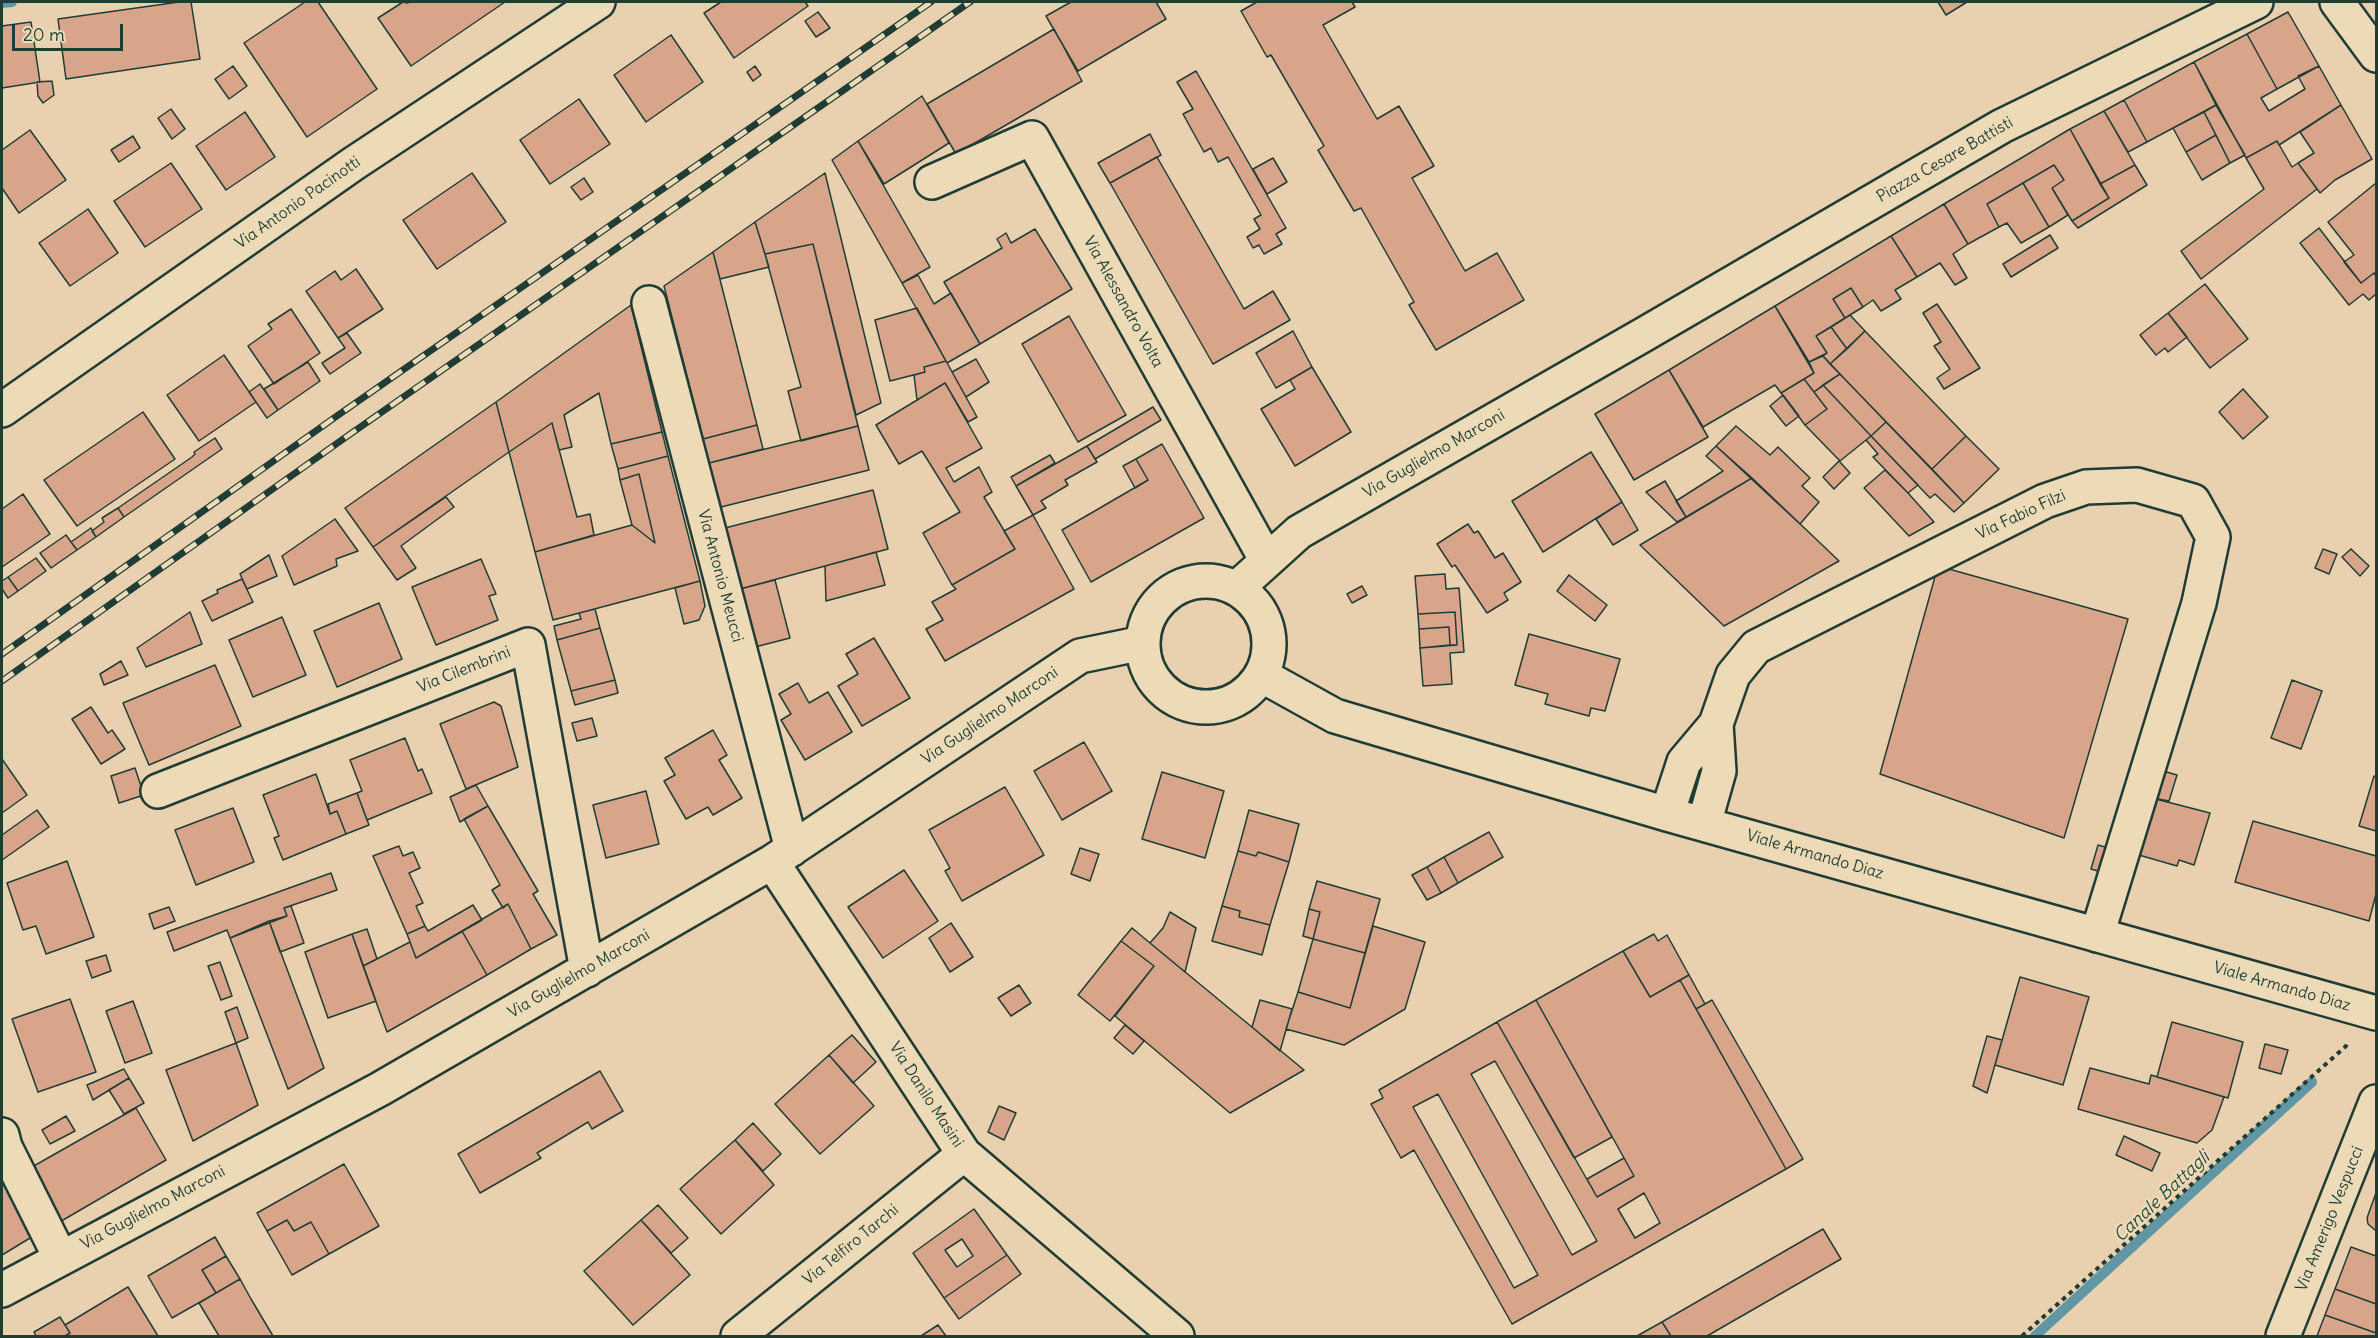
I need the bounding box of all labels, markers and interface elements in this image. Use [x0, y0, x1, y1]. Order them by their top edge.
scale bar [15, 12, 126, 50]
text: 20 m [23, 23, 65, 46]
street label: Piazza Cesare Battisti [1873, 113, 2017, 207]
street label: Via Antonio Pacinotti [232, 153, 364, 253]
street label: Via Alessandro Volta [1079, 233, 1167, 371]
street label: Via Guglielmo Marconi [1360, 406, 1508, 502]
street label: Via Fabio Filzi [1973, 486, 2069, 544]
street label: Via Antonio Meucci [693, 508, 747, 644]
street label: Via Cilembrini [415, 643, 513, 697]
street label: Via Guglielmo Marconi [918, 663, 1062, 769]
street label: Viale Armando Diaz [1744, 826, 1886, 884]
street label: Via Guglielmo Marconi [505, 926, 653, 1022]
street label: Viale Armando Diaz [2211, 958, 2353, 1016]
street label: Via Danilo Masini [885, 1039, 967, 1151]
street label: Via Amerigo Vespucci [2292, 1144, 2368, 1294]
water label: Canale Battagli [2110, 1147, 2214, 1247]
street label: Via Guglielmo Marconi [78, 1162, 228, 1254]
street label: Via Telfiro Tarchi [799, 1200, 903, 1290]

